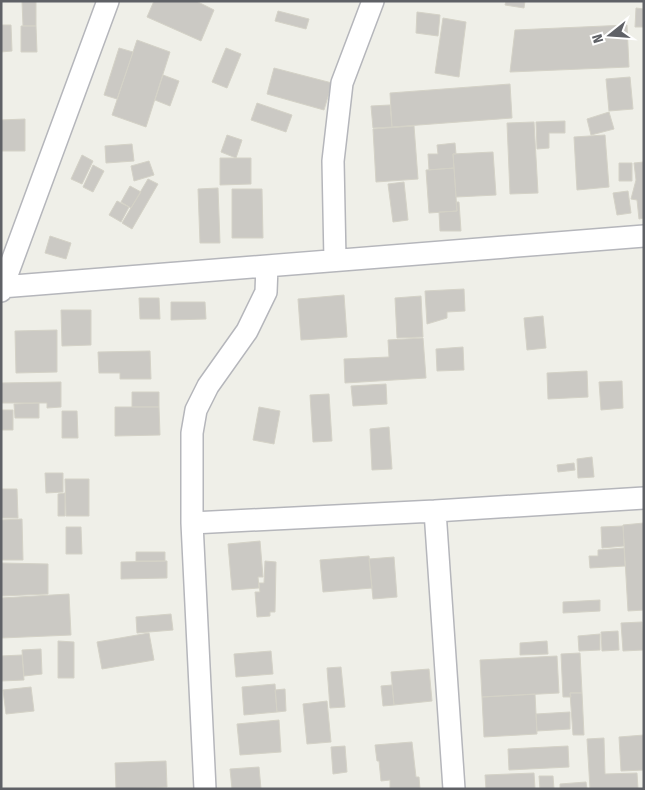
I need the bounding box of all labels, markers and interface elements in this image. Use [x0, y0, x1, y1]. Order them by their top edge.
north arrow [585, 10, 635, 60]
text: N [589, 32, 607, 45]

